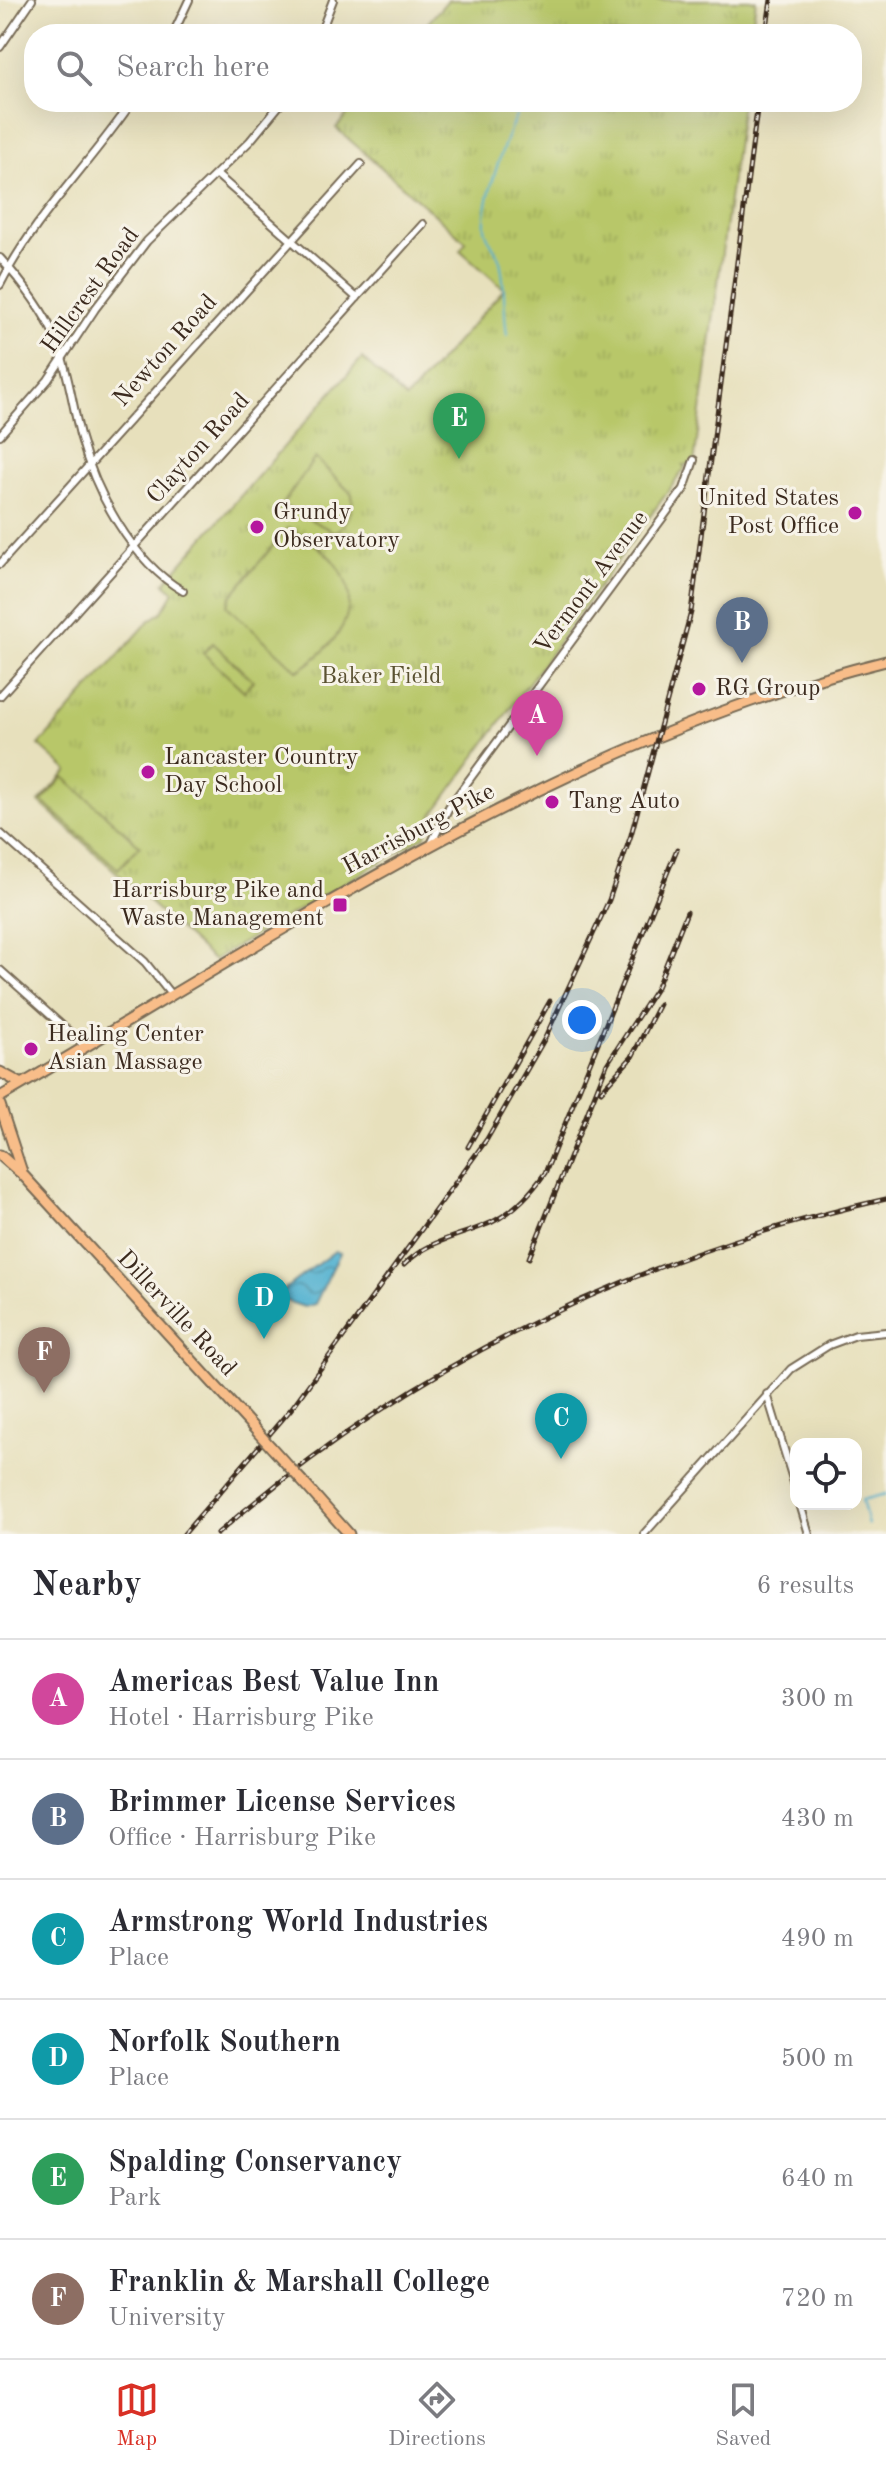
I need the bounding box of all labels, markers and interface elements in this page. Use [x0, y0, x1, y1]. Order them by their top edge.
search box [24, 24, 862, 112]
icon: search [52, 46, 96, 90]
text: Search here [116, 53, 270, 83]
street label: Hillcrest Road [38, 224, 144, 358]
street label: Newton Road [110, 290, 222, 412]
street label: Clayton Road [143, 389, 255, 509]
pin: E [433, 393, 485, 459]
place label: United States Post Office [697, 487, 839, 539]
place label: Grundy Observatory [273, 501, 400, 553]
marker: United States Post Office [846, 504, 864, 522]
street label: Vermont Avenue [531, 507, 653, 659]
marker: Grundy Observatory [248, 518, 266, 536]
pin: B [716, 597, 768, 663]
park label: Baker Field [320, 665, 442, 689]
place label: RG Group [715, 677, 820, 701]
marker: RG Group [690, 680, 708, 698]
pin: A [511, 690, 563, 756]
place label: Lancaster Country Day School [164, 746, 359, 798]
marker: Lancaster Country Day School [139, 763, 157, 781]
street label: Harrisburg Pike [339, 780, 499, 880]
place label: Tang Auto [568, 790, 680, 814]
marker: Tang Auto [543, 793, 561, 811]
place label: Harrisburg Pike and Waste Management [112, 879, 324, 931]
marker: Harrisburg Pike and Waste Management [331, 896, 349, 914]
your location [562, 1000, 602, 1040]
place label: Healing Center Asian Massage [47, 1023, 204, 1075]
marker: Healing Center Asian Massage [22, 1040, 40, 1058]
street label: Dillerville Road [112, 1246, 240, 1382]
pin: D [238, 1273, 290, 1339]
pin: F [18, 1327, 70, 1393]
pin: C [535, 1393, 587, 1459]
map controls [790, 1438, 862, 1510]
button: locate [790, 1438, 862, 1510]
text: Nearby [32, 1569, 142, 1603]
text: 6 results [756, 1573, 854, 1599]
text: Americas Best Value Inn [108, 1668, 439, 1698]
text: A [48, 1686, 68, 1712]
text: 300 m [781, 1686, 854, 1712]
text: Hotel · Harrisburg Pike [108, 1705, 374, 1731]
text: Brimmer License Services [108, 1788, 456, 1818]
text: B [49, 1806, 67, 1832]
text: 430 m [781, 1806, 854, 1832]
text: Office · Harrisburg Pike [108, 1825, 376, 1851]
text: Armstrong World Industries [108, 1908, 488, 1938]
text: C [49, 1926, 67, 1952]
text: 490 m [781, 1926, 854, 1952]
text: Place [108, 1945, 169, 1971]
text: Norfolk Southern [108, 2028, 341, 2058]
text: D [48, 2046, 68, 2072]
text: 500 m [781, 2046, 854, 2072]
text: Place [108, 2065, 169, 2091]
text: Spalding Conservancy [108, 2148, 402, 2178]
text: E [49, 2166, 67, 2192]
text: 640 m [781, 2166, 854, 2192]
text: Park [108, 2185, 162, 2211]
text: Franklin & Marshall College [108, 2268, 490, 2298]
text: F [49, 2286, 67, 2312]
text: 720 m [781, 2286, 854, 2312]
text: University [108, 2305, 226, 2331]
tab: Map [115, 2378, 159, 2453]
tab: Directions [388, 2378, 486, 2453]
tab: Saved [715, 2378, 771, 2453]

